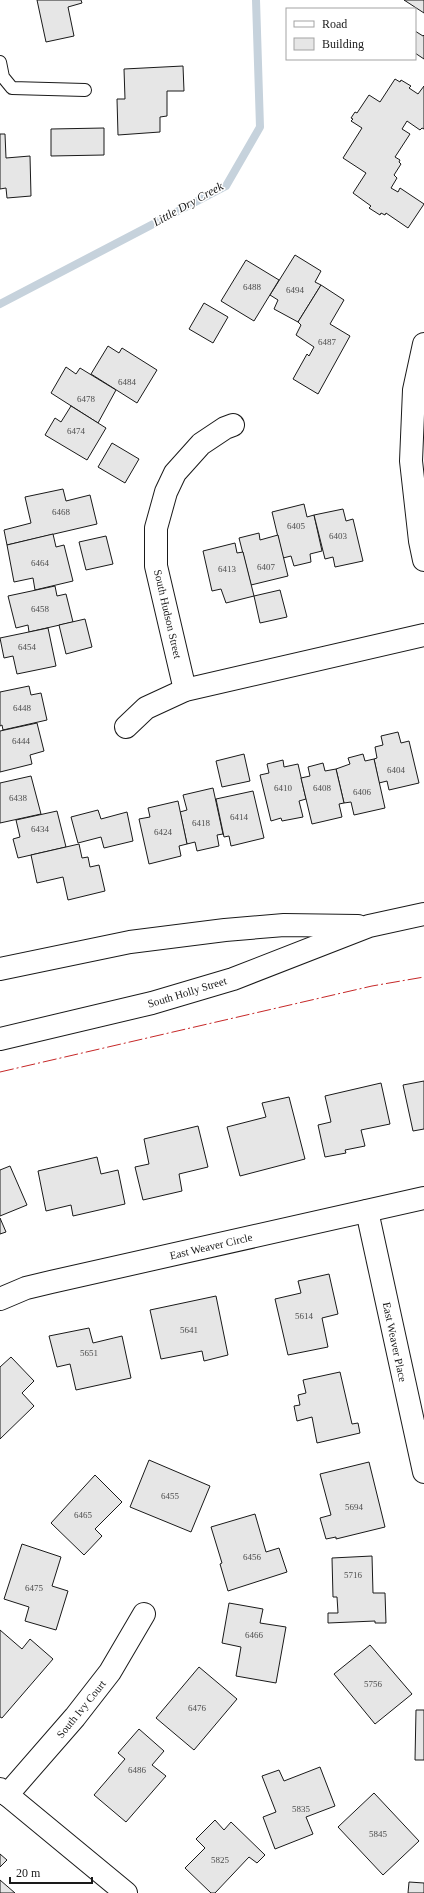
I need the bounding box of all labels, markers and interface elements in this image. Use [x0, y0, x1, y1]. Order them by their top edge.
legend [286, 8, 416, 60]
text: Road [322, 17, 347, 31]
text: Building [322, 37, 364, 51]
water label: Little Dry Creek [150, 179, 226, 230]
house number: 6488 [243, 282, 262, 292]
house number: 6494 [286, 285, 305, 295]
house number: 6487 [318, 337, 337, 347]
house number: 6484 [118, 377, 137, 387]
house number: 6478 [77, 394, 96, 404]
house number: 6474 [67, 426, 86, 436]
house number: 6468 [52, 507, 71, 517]
house number: 6405 [287, 521, 306, 531]
house number: 6403 [329, 531, 348, 541]
house number: 6464 [31, 558, 50, 568]
house number: 6407 [257, 562, 276, 572]
house number: 6413 [218, 564, 237, 574]
street label: South Hudson Street [152, 568, 184, 660]
house number: 6458 [31, 604, 50, 614]
house number: 6454 [18, 642, 37, 652]
house number: 6448 [13, 703, 32, 713]
house number: 6444 [12, 736, 31, 746]
house number: 6404 [387, 765, 406, 775]
house number: 6410 [274, 783, 293, 793]
house number: 6408 [313, 783, 332, 793]
house number: 6406 [353, 787, 372, 797]
house number: 6438 [9, 793, 28, 803]
house number: 6414 [230, 812, 249, 822]
house number: 6418 [192, 818, 211, 828]
house number: 6434 [31, 824, 50, 834]
house number: 6424 [154, 827, 173, 837]
street label: South Holly Street [146, 974, 228, 1010]
street label: East Weaver Circle [169, 1231, 254, 1261]
street label: East Weaver Place [381, 1301, 409, 1383]
house number: 5614 [295, 1311, 314, 1321]
house number: 5641 [180, 1325, 198, 1335]
house number: 5651 [80, 1348, 98, 1358]
house number: 6455 [161, 1491, 180, 1501]
house number: 5694 [345, 1502, 364, 1512]
house number: 6465 [74, 1510, 93, 1520]
house number: 6456 [243, 1552, 262, 1562]
house number: 5716 [344, 1570, 363, 1580]
house number: 6475 [25, 1583, 44, 1593]
house number: 6466 [245, 1630, 264, 1640]
street label: South Ivy Court [54, 1678, 108, 1740]
house number: 5756 [364, 1679, 383, 1689]
house number: 6476 [188, 1703, 207, 1713]
house number: 6486 [128, 1765, 147, 1775]
house number: 5835 [292, 1804, 311, 1814]
house number: 5845 [369, 1829, 388, 1839]
house number: 5825 [211, 1855, 230, 1865]
scale bar [10, 1859, 92, 1885]
text: 20 m [16, 1866, 41, 1880]

